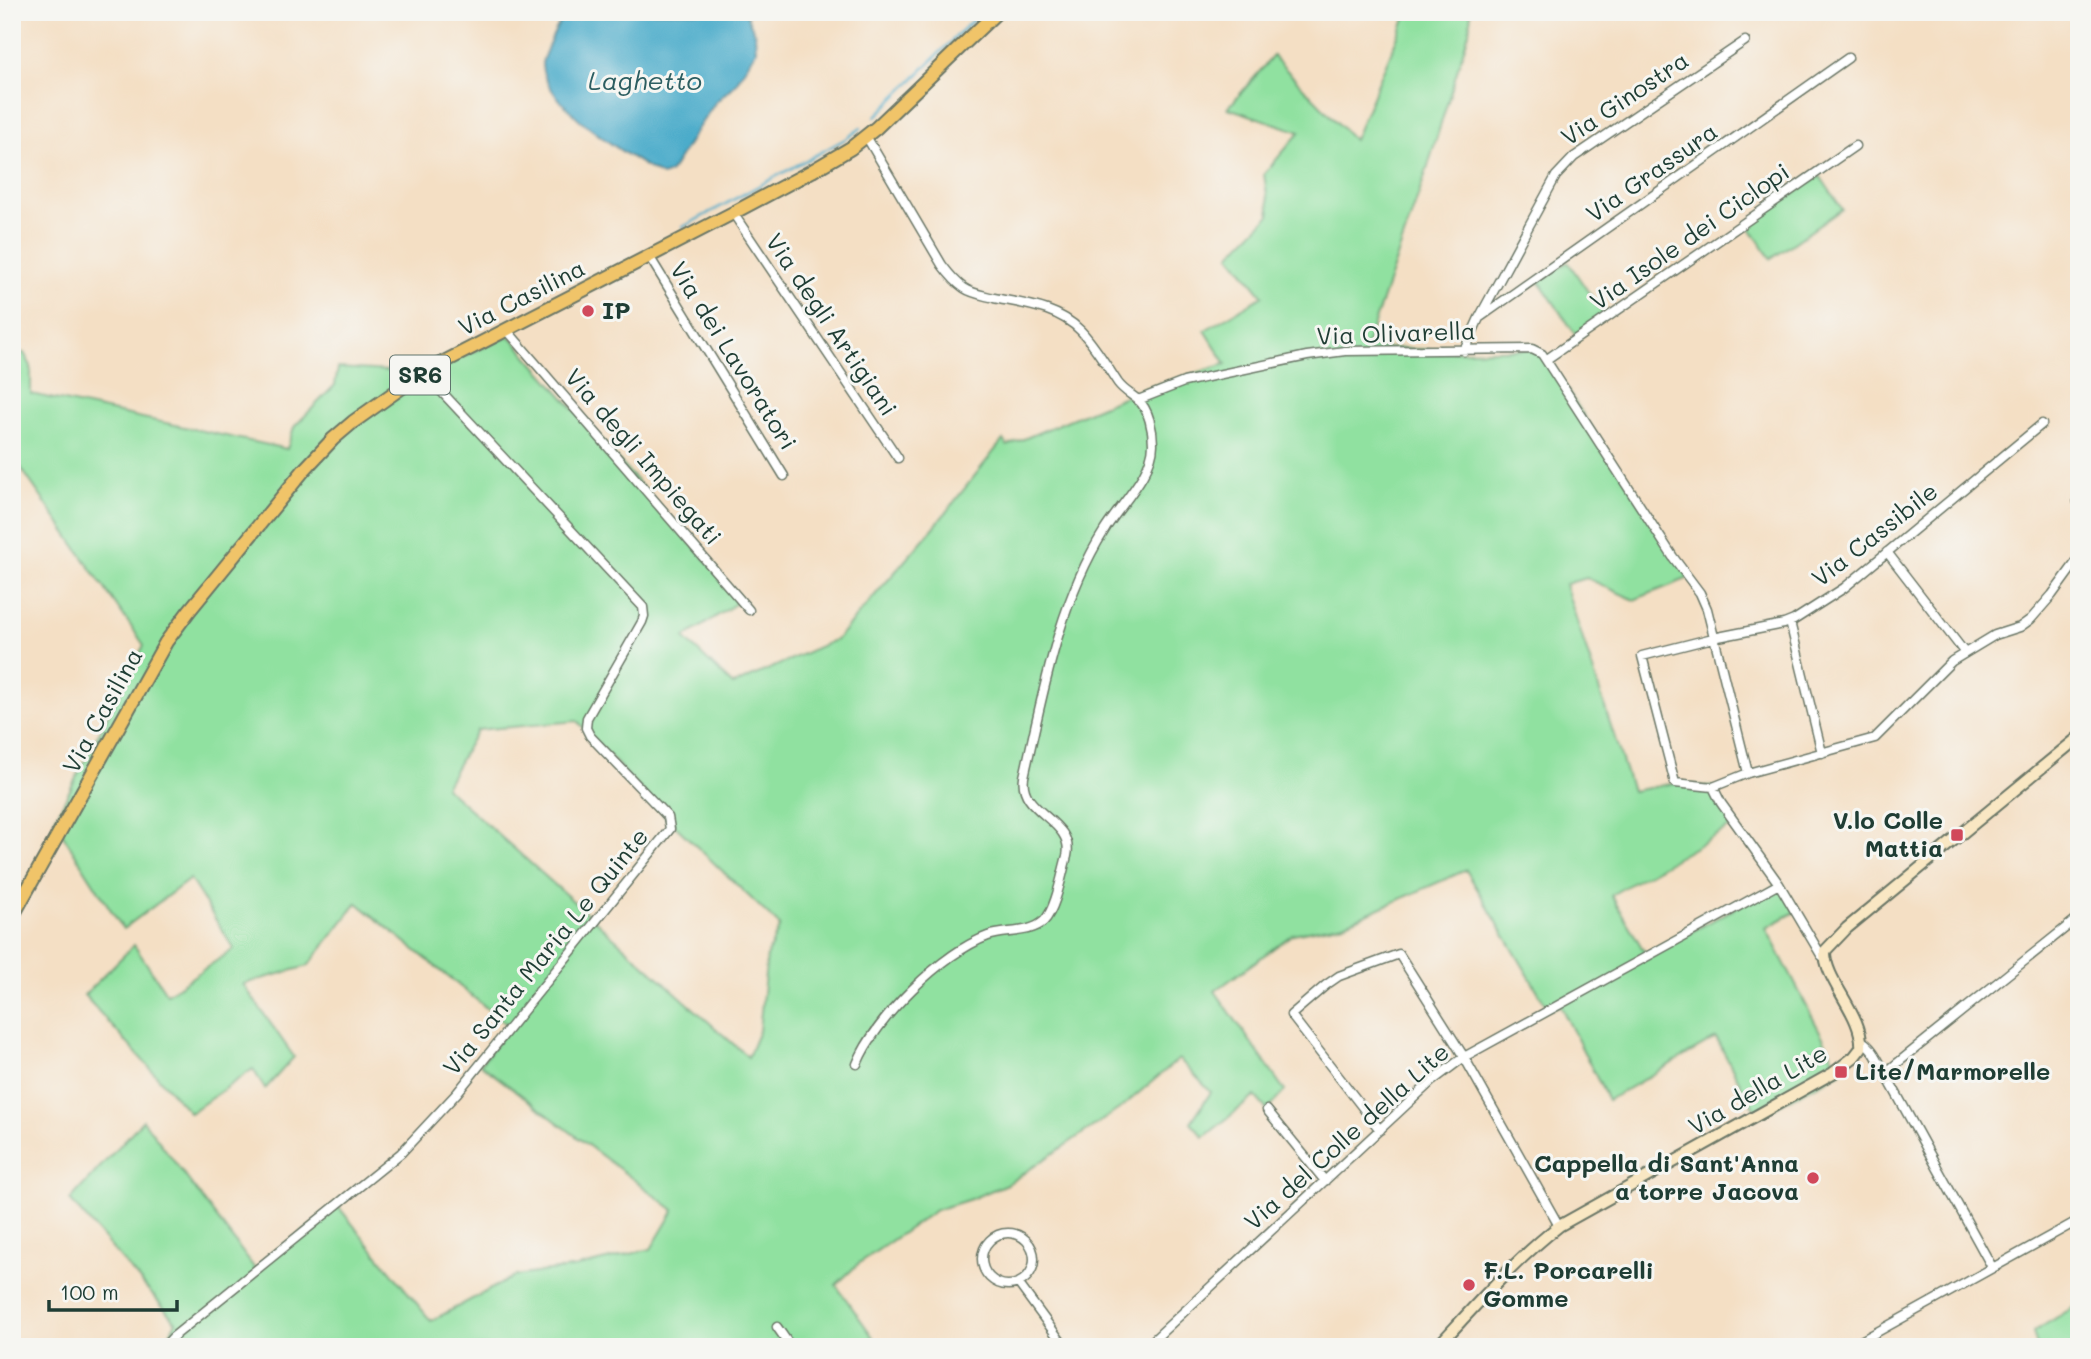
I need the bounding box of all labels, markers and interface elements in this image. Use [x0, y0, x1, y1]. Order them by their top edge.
street label: Via Ginostra [1554, 44, 1694, 152]
water label: Laghetto [588, 63, 702, 97]
street label: Via Grassura [1579, 115, 1723, 229]
street label: Via Isole dei Ciclopi [1583, 155, 1795, 316]
street label: Via degli Artigiani [760, 227, 905, 421]
street label: Via Casilina [453, 251, 590, 342]
street label: Via dei Lavoratori [664, 255, 805, 455]
place label: IP [602, 294, 631, 325]
marker: IP [580, 303, 596, 319]
street label: Via Olivarella [1316, 314, 1476, 351]
road number: SR6 [390, 356, 450, 394]
street label: Via degli Impiegati [559, 361, 729, 551]
street label: Via Cassibile [1805, 475, 1943, 593]
street label: Via Casilina [55, 642, 149, 778]
place label: V.lo Colle Mattia [1833, 804, 1943, 863]
street label: Via Santa Maria Le Quinte [435, 821, 654, 1081]
marker: V.lo Colle Mattia [1949, 827, 1965, 843]
street label: Via del Colle della Lite [1237, 1036, 1455, 1236]
street label: Via della Lite [1682, 1036, 1832, 1141]
place label: Lite/Marmorelle [1855, 1055, 2050, 1086]
marker: Lite/Marmorelle [1833, 1064, 1849, 1080]
place label: Cappella di Sant'Anna a torre Jacova [1534, 1147, 1799, 1206]
marker: Cappella di Sant'Anna a torre Jacova [1805, 1170, 1821, 1186]
place label: F.L. Porcarelli Gomme [1483, 1254, 1654, 1313]
scale bar [49, 1268, 177, 1312]
marker: F.L. Porcarelli Gomme [1461, 1277, 1477, 1293]
text: 100 m [60, 1278, 119, 1305]

